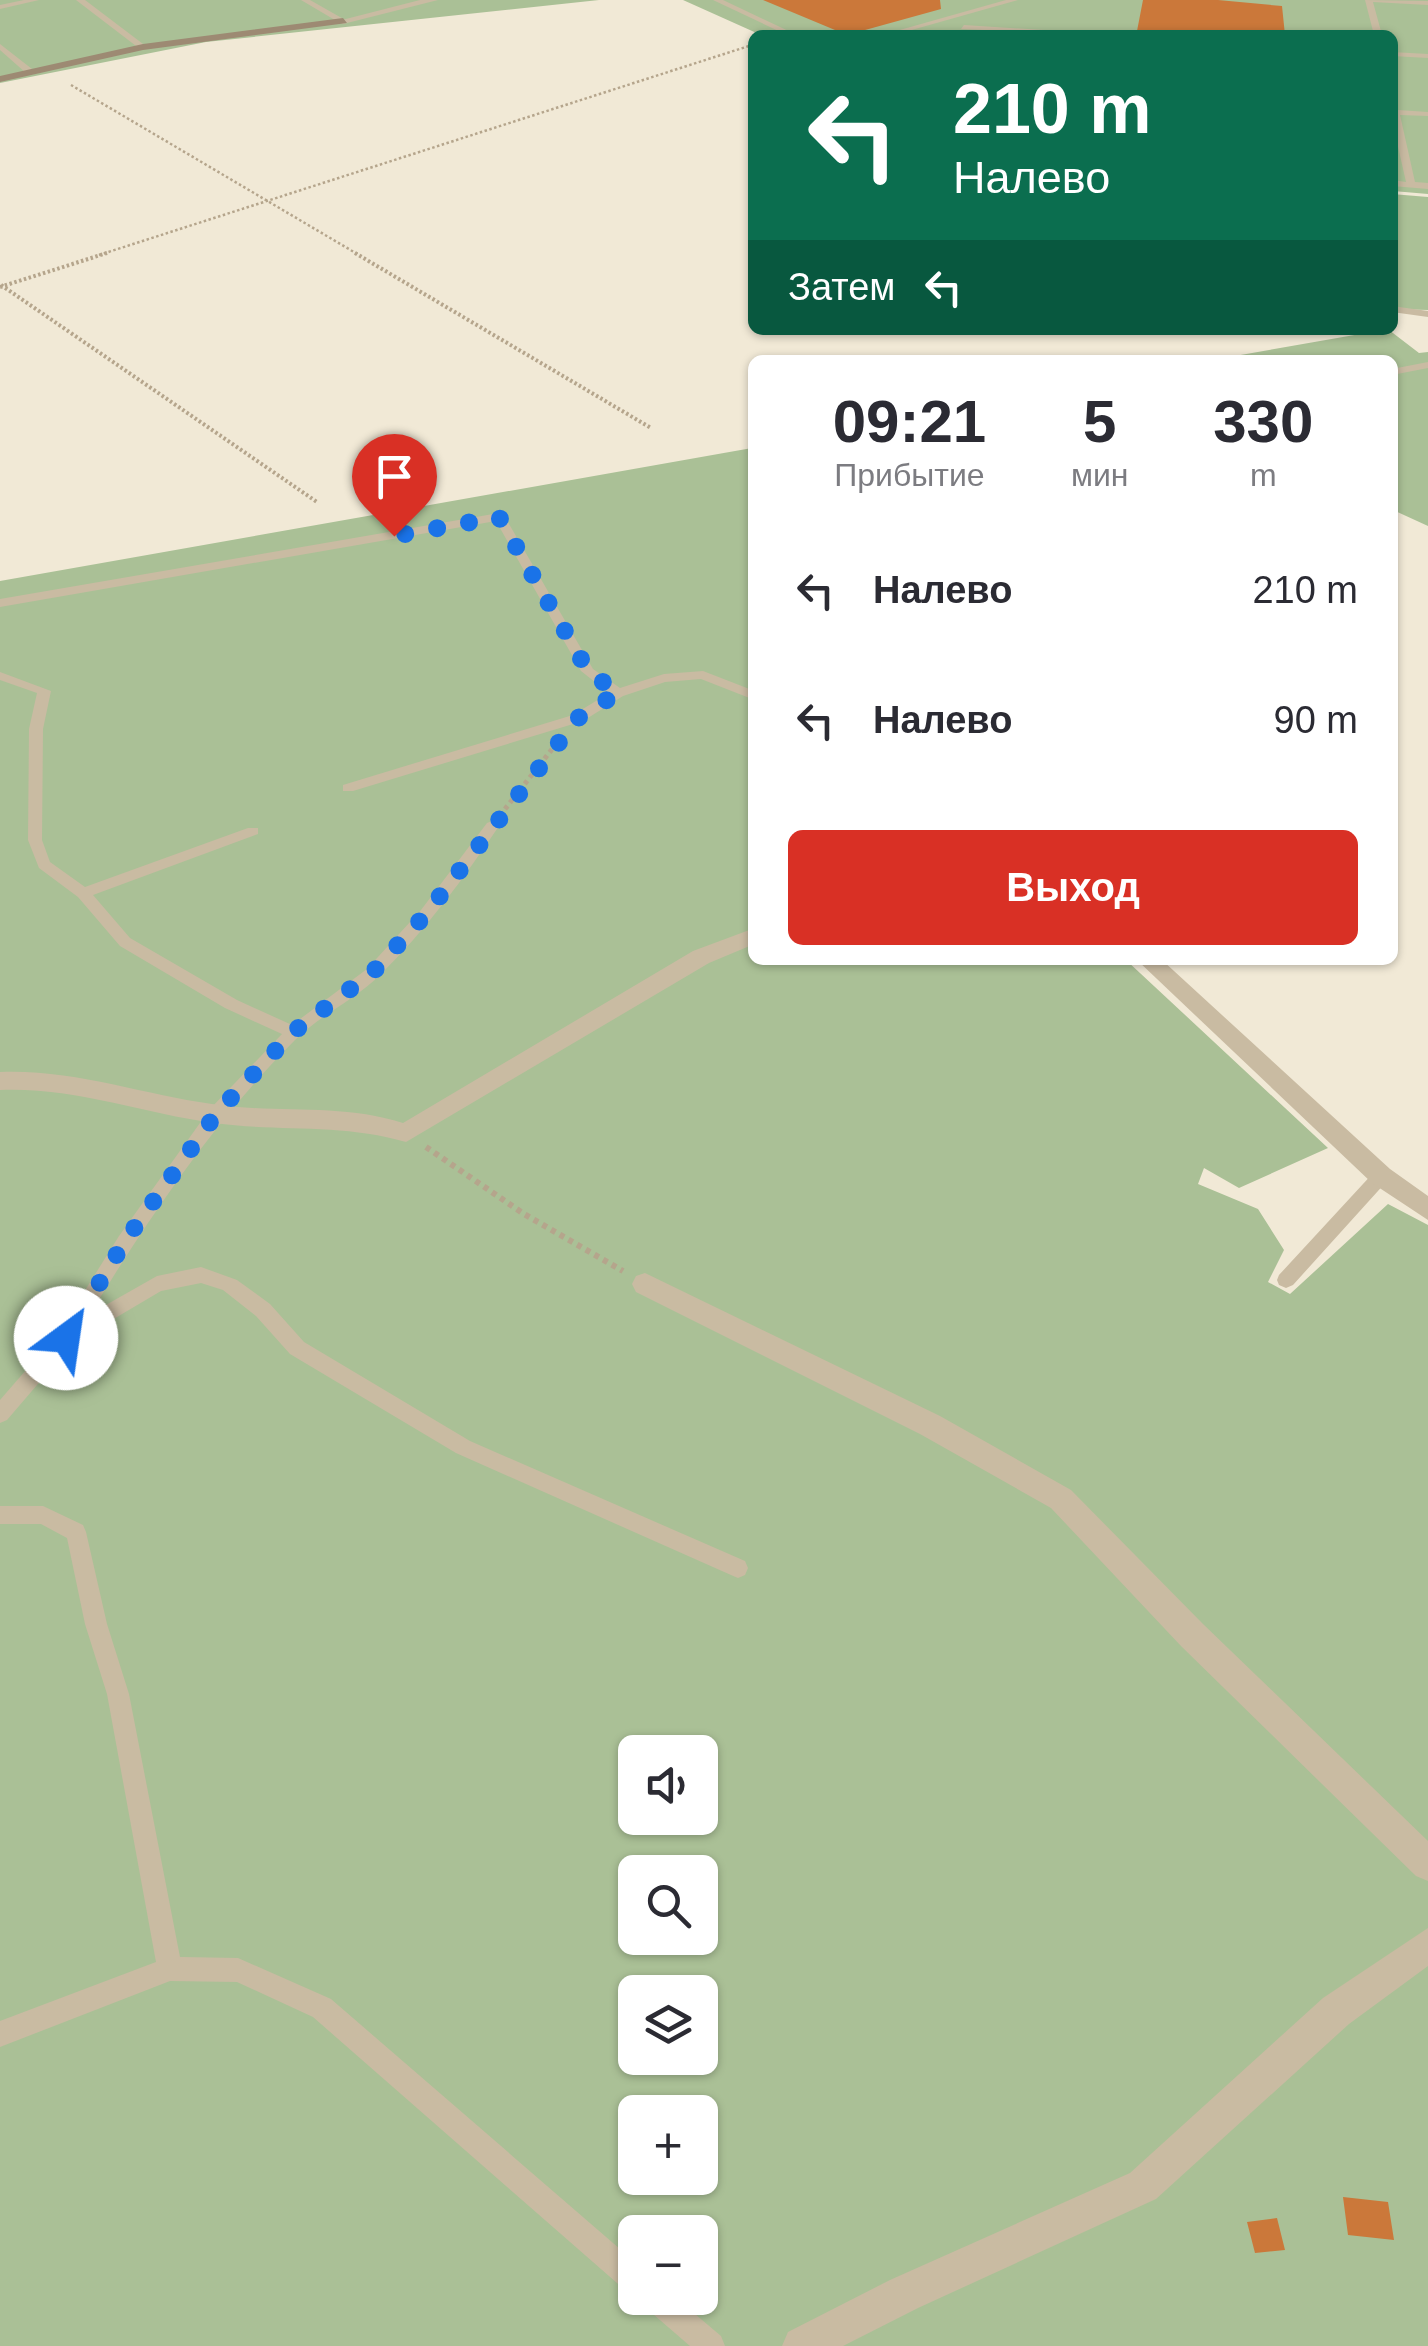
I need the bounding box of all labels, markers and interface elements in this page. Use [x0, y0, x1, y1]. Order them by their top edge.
icon: left [788, 70, 918, 200]
text: 210 m [953, 70, 1151, 148]
text: Налево [953, 152, 1110, 203]
icon: left [916, 260, 971, 315]
text: Затем [788, 266, 896, 308]
text: 09:21 [833, 388, 986, 455]
text: 5 [1083, 388, 1116, 455]
text: 330 [1213, 388, 1313, 455]
pin [352, 434, 437, 537]
icon: arrive [367, 449, 422, 504]
text: Прибытие [834, 457, 985, 493]
text: мин [1071, 457, 1128, 493]
text: m [1250, 457, 1277, 493]
icon: left [788, 563, 843, 618]
text: Налево [873, 569, 1012, 611]
text: 210 m [1252, 569, 1358, 611]
icon: left [788, 693, 843, 748]
text: Налево [873, 699, 1012, 741]
text: 90 m [1274, 699, 1358, 741]
button: Выход [788, 830, 1358, 945]
position arrow [14, 1286, 118, 1390]
map controls [618, 1735, 718, 2315]
button: sound [618, 1735, 718, 1835]
button: search [618, 1855, 718, 1955]
button: layers [618, 1975, 718, 2075]
button: + [618, 2095, 718, 2195]
button: − [618, 2215, 718, 2315]

